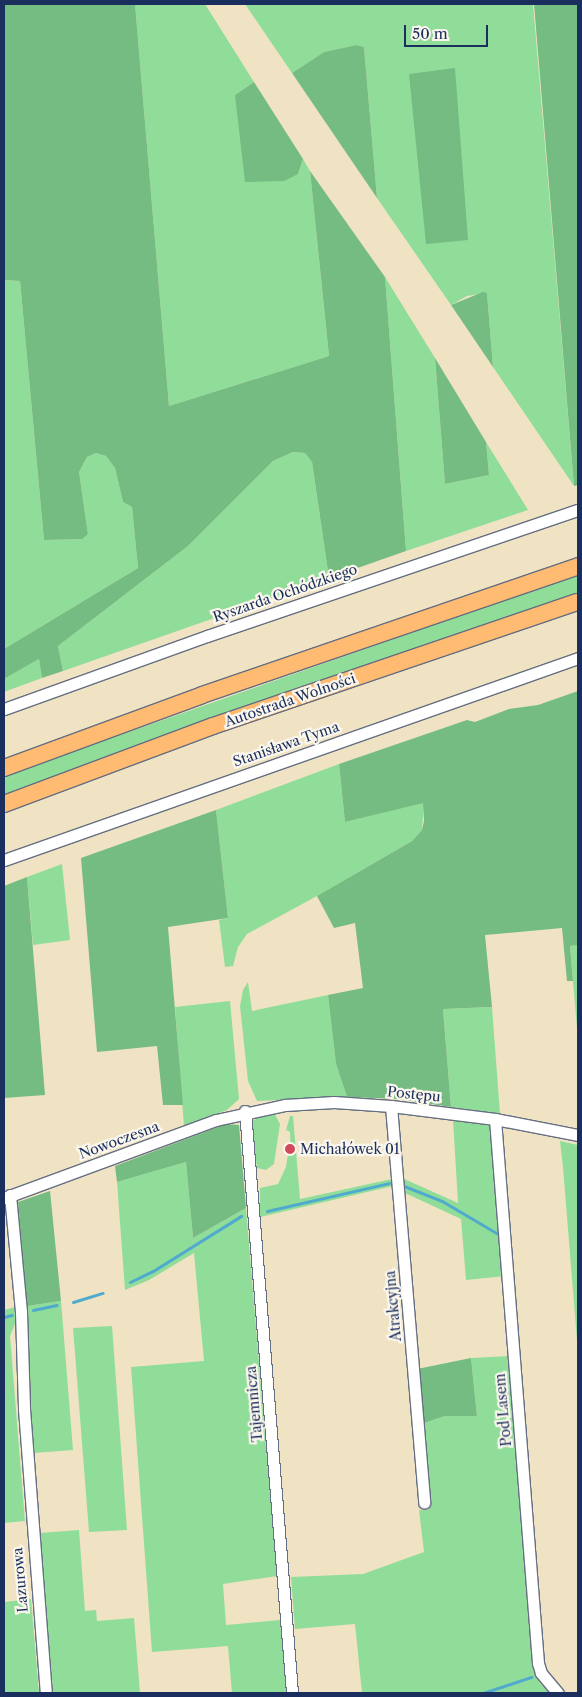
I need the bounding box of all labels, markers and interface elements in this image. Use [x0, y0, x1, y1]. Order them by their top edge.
scale bar [407, 15, 491, 47]
text: 50 m [412, 24, 448, 43]
street label: Ryszarda Ochódzkiego [211, 560, 359, 626]
street label: Autostrada Wolności [222, 670, 358, 730]
street label: Stanisława Tyma [231, 718, 341, 770]
street label: Postępu [387, 1083, 441, 1105]
street label: Nowoczesna [77, 1118, 161, 1162]
place label: Michałówek 01 [300, 1141, 400, 1157]
marker: Michałówek 01 [284, 1143, 296, 1155]
street label: Atrakcyjna [382, 1270, 404, 1342]
street label: Tajemnicza [242, 1365, 266, 1443]
street label: Pod Lasem [491, 1373, 515, 1447]
street label: Lazurowa [9, 1547, 31, 1613]

